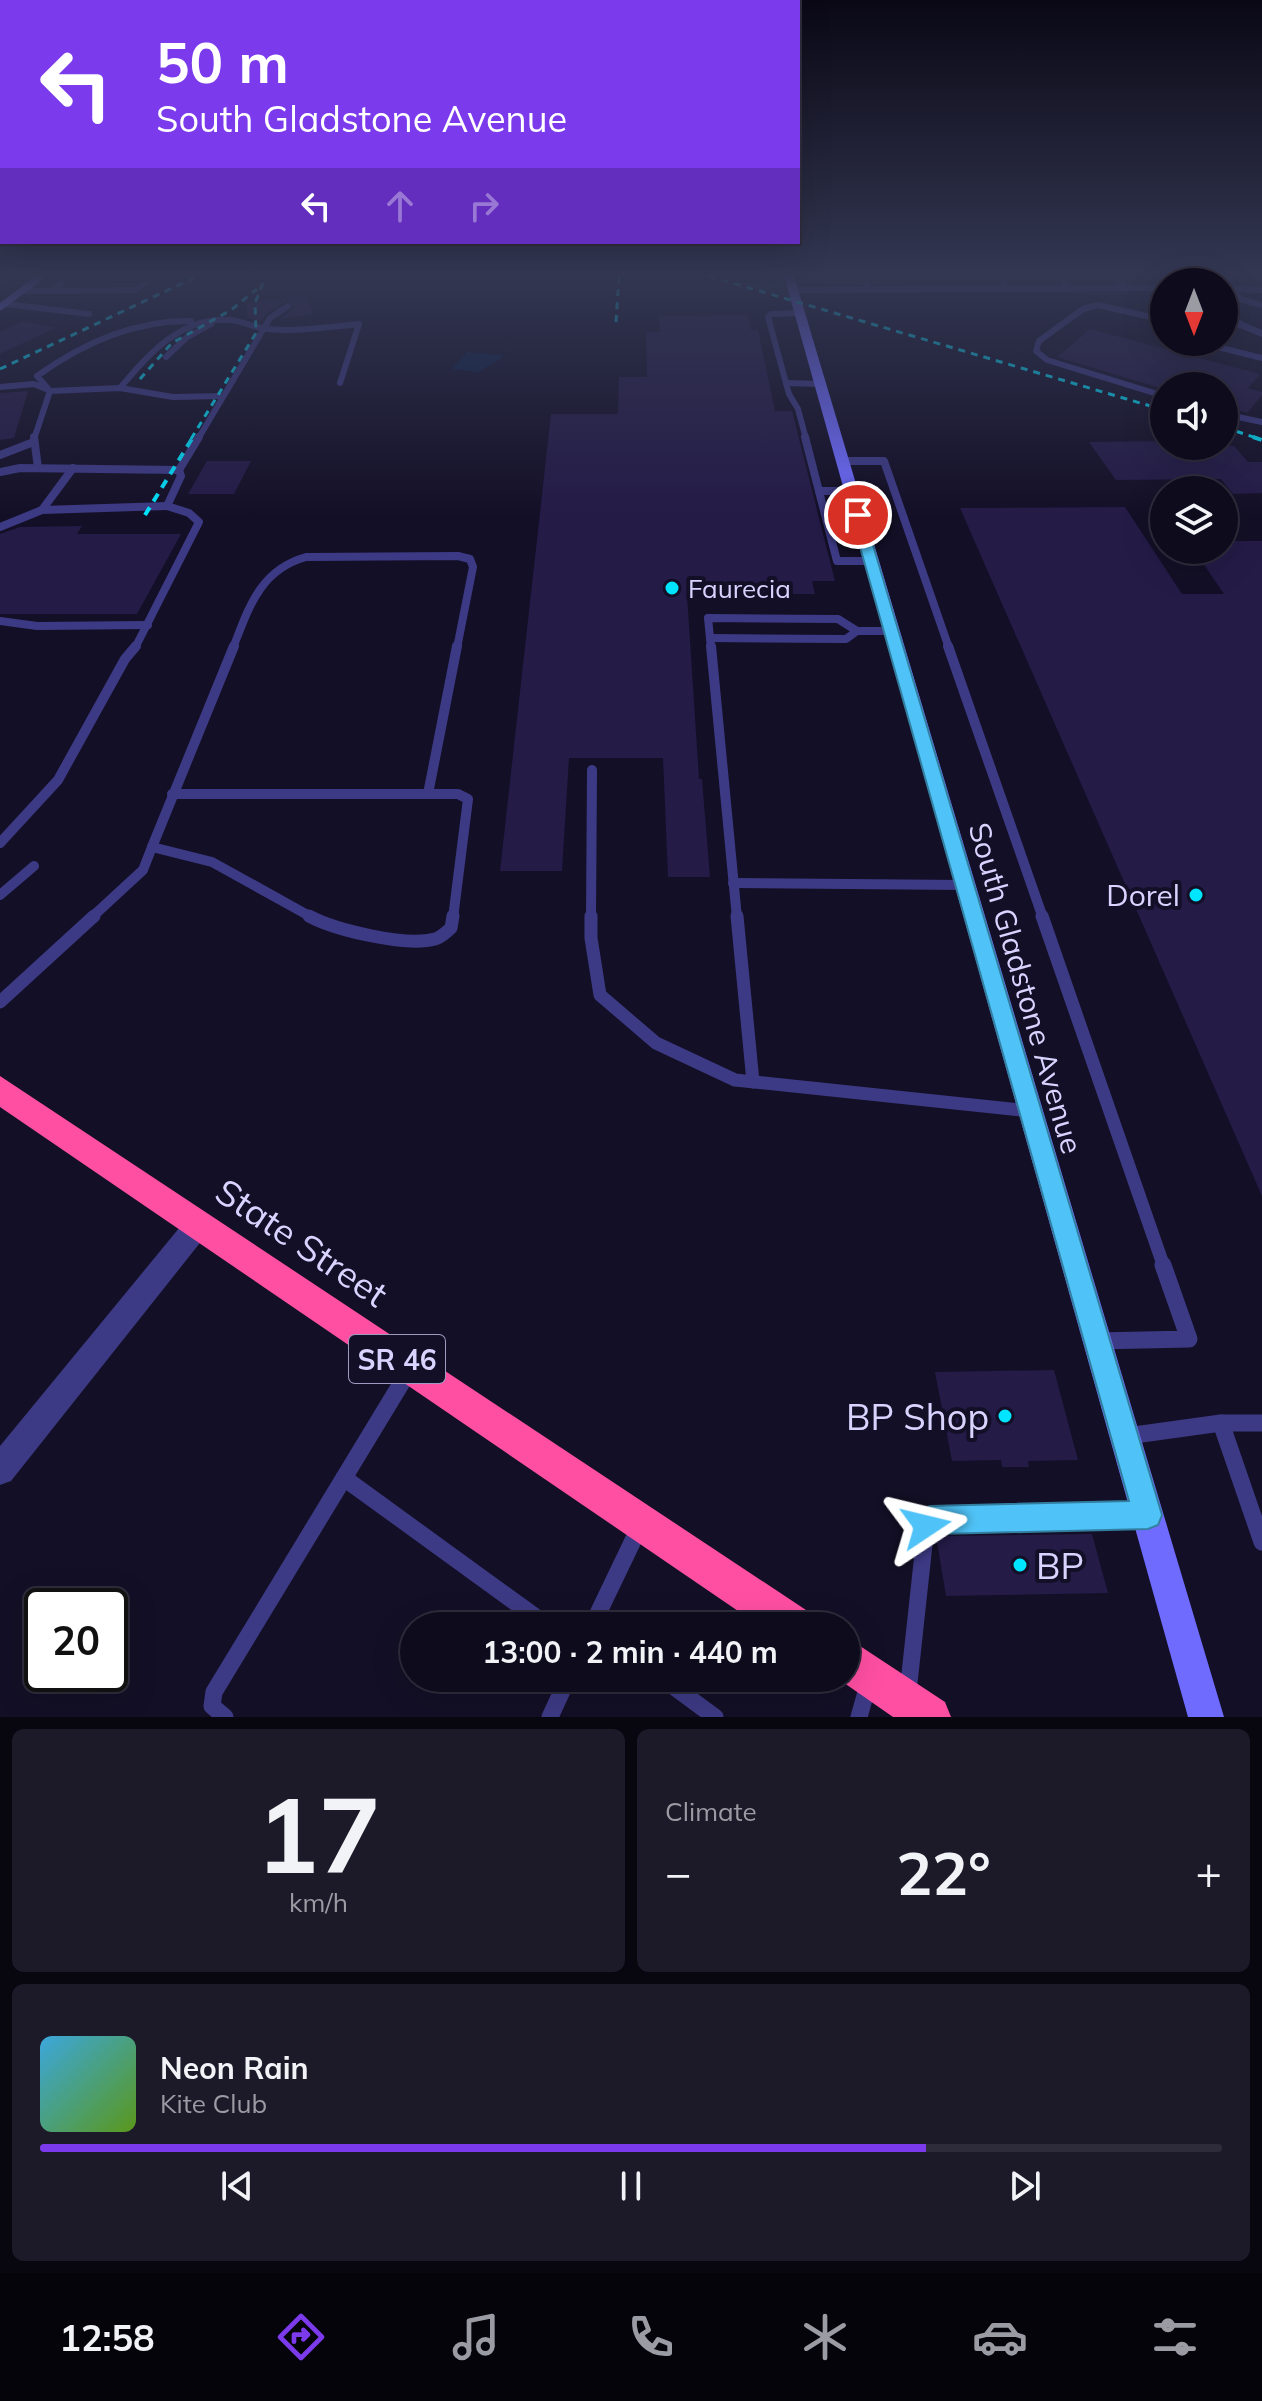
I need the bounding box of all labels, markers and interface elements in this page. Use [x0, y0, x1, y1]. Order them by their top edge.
text: 50 m [156, 27, 289, 97]
icon: left [24, 32, 128, 136]
text: South Gladstone Avenue [156, 96, 567, 141]
icon: left [294, 184, 338, 228]
icon: ahead [378, 184, 422, 228]
icon: right [462, 184, 506, 228]
north arrow [1150, 268, 1238, 356]
map controls [1150, 268, 1238, 564]
button: sound [1150, 372, 1238, 460]
button: layers [1150, 476, 1238, 564]
pin [824, 481, 892, 549]
icon: arrive [836, 493, 880, 537]
place label: Faurecia [688, 572, 791, 605]
marker: Faurecia [663, 579, 681, 597]
street label: South Gladstone Avenue [961, 818, 1091, 1158]
place label: Dorel [1106, 876, 1180, 914]
marker: Dorel [1187, 886, 1205, 904]
street label: State Street [208, 1168, 396, 1316]
road number: SR 46 [349, 1335, 445, 1383]
place label: BP Shop [846, 1394, 989, 1439]
marker: BP Shop [996, 1407, 1014, 1425]
position arrow [884, 1484, 968, 1568]
place label: BP [1036, 1543, 1084, 1588]
marker: BP [1011, 1556, 1029, 1574]
speed limit sign: 20 [24, 1588, 128, 1692]
text: 13:00 · 2 min · 440 m [482, 1633, 778, 1671]
text: 17 [256, 1768, 381, 1899]
text: Climate [665, 1795, 757, 1828]
text: 22° [896, 1835, 991, 1910]
text: − [665, 1845, 691, 1900]
text: + [1196, 1845, 1222, 1900]
text: km/h [289, 1886, 348, 1919]
text: Neon Rain [160, 2049, 309, 2087]
text: Kite Club [160, 2087, 267, 2120]
icon: previous [215, 2164, 259, 2208]
icon: pause [609, 2164, 653, 2208]
icon: next [1003, 2164, 1047, 2208]
icon: directions [273, 2309, 329, 2365]
icon: music [448, 2309, 504, 2365]
icon: phone [623, 2309, 679, 2365]
icon: climate [797, 2309, 853, 2365]
icon: car [972, 2309, 1028, 2365]
icon: filters [1147, 2309, 1203, 2365]
text: 12:58 [59, 2315, 155, 2360]

